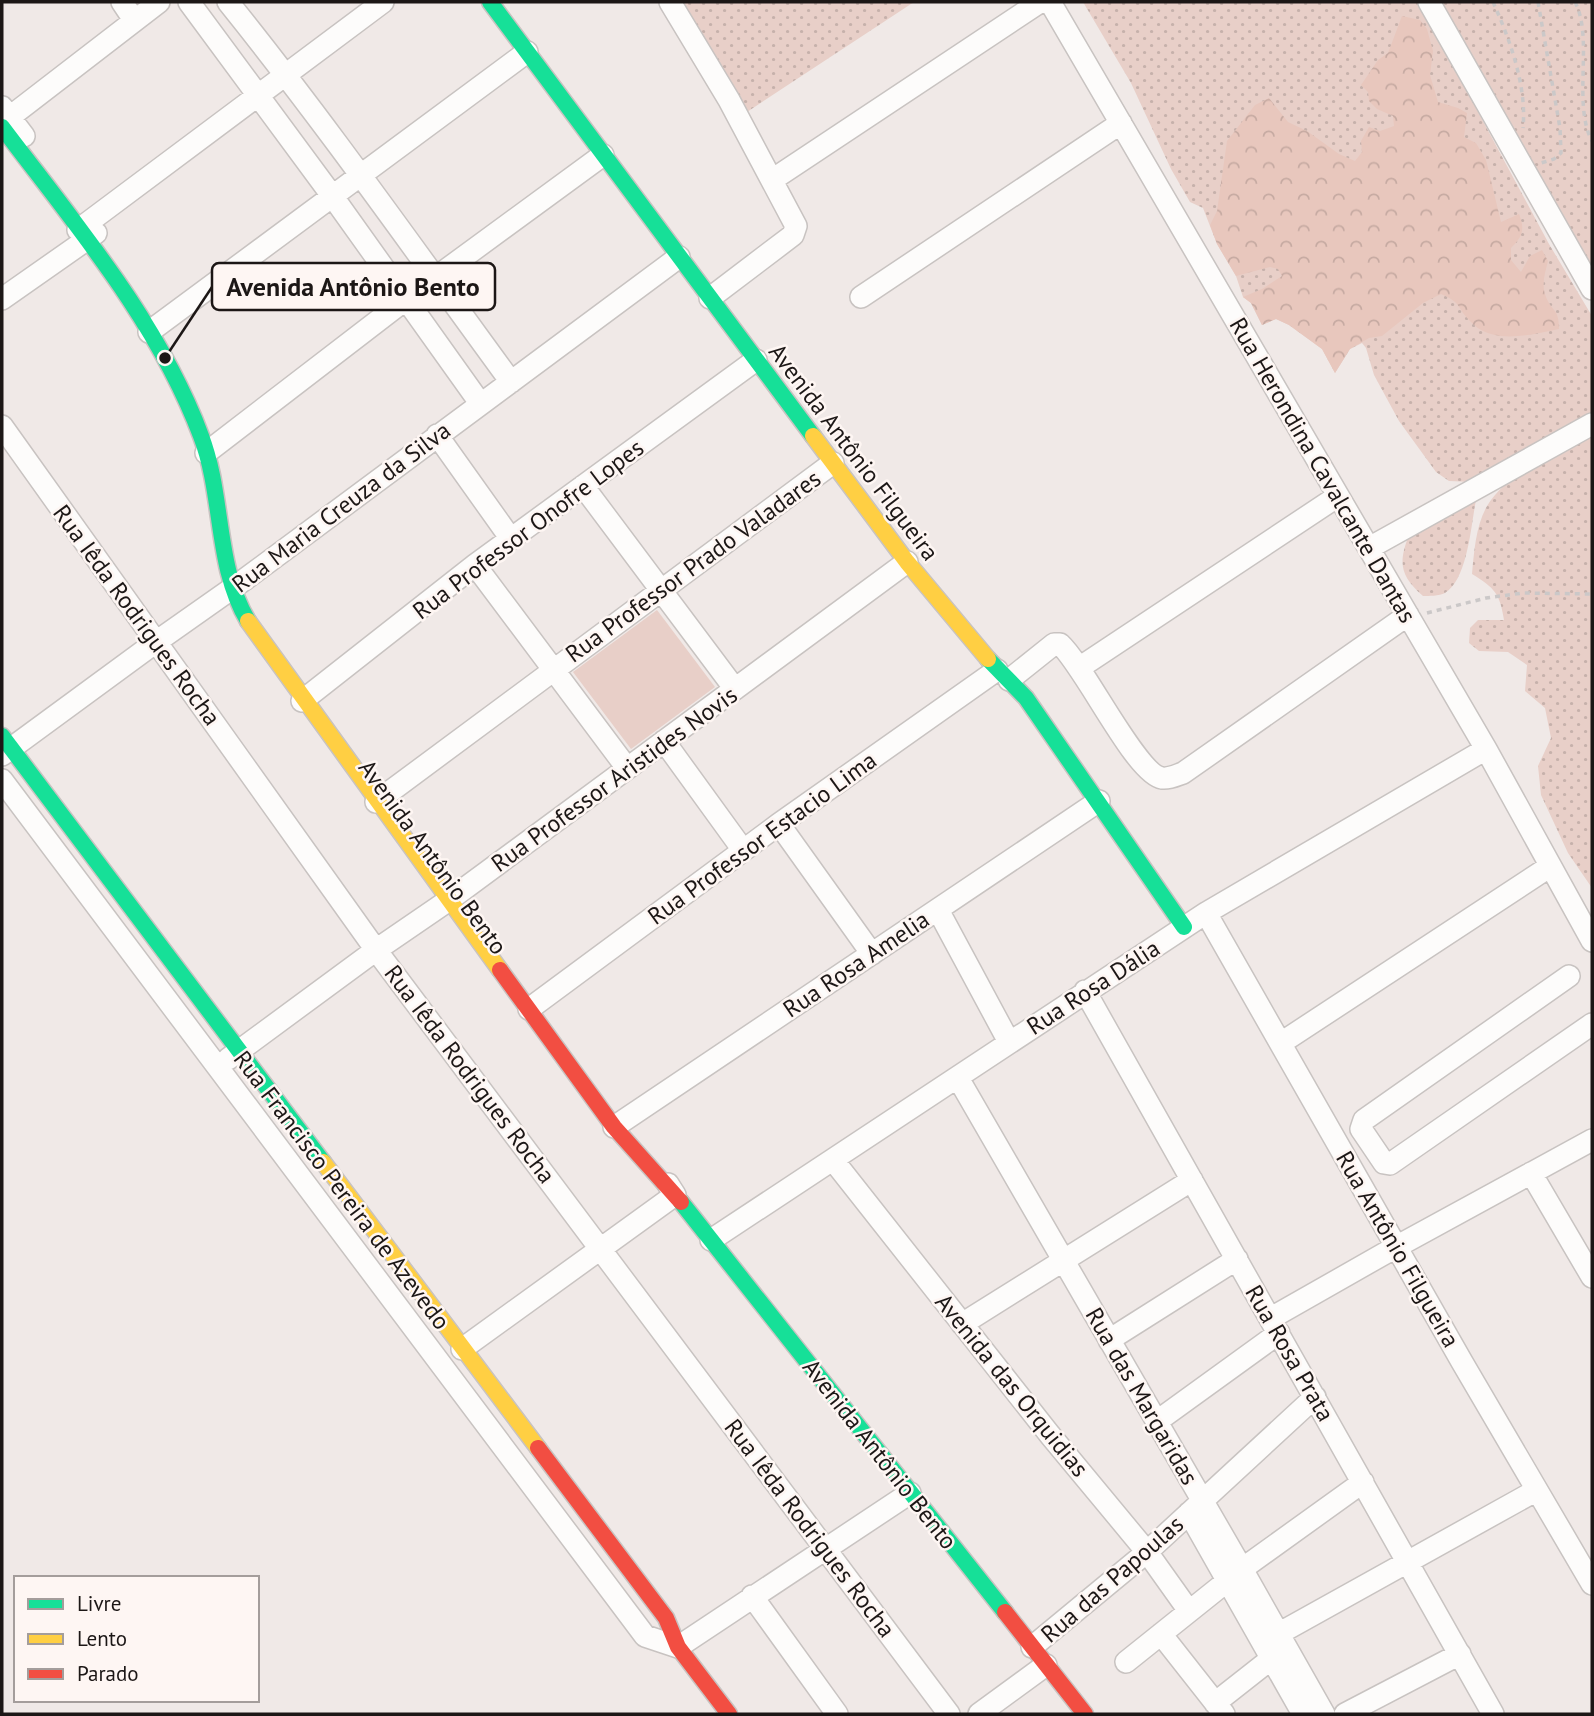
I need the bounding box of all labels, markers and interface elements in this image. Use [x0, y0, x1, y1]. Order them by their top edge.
callout: Avenida Antônio Bento [212, 263, 495, 310]
text: Avenida Antônio Bento [226, 270, 480, 303]
street label: Rua Herondina Cavalcante Dantas [1223, 312, 1423, 628]
street label: Avenida Antônio Filgueira [762, 337, 946, 567]
street label: Rua Maria Creuza da Silva [226, 415, 456, 599]
street label: Rua Professor Onofre Lopes [406, 432, 650, 626]
street label: Rua Professor Prado Valadares [559, 463, 827, 669]
street label: Rua Iêda Rodrigues Rocha [46, 498, 228, 732]
street label: Rua Professor Aristides Novis [485, 679, 743, 879]
street label: Rua Professor Estacio Lima [641, 744, 883, 932]
street label: Avenida Antônio Bento [352, 753, 514, 961]
street label: Rua Rosa Amelia [777, 904, 935, 1024]
street label: Rua Rosa Dália [1021, 932, 1165, 1042]
street label: Rua Iêda Rodrigues Rocha [378, 959, 562, 1189]
street label: Rua Francisco Pereira de Azevedo [227, 1044, 457, 1336]
street label: Rua Antônio Filgueira [1329, 1145, 1467, 1353]
street label: Rua Rosa Prata [1238, 1279, 1342, 1427]
street label: Avenida das Orquidias [929, 1287, 1095, 1483]
street label: Rua das Margaridas [1079, 1302, 1205, 1490]
street label: Avenida Antônio Bento [796, 1352, 964, 1556]
street label: Rua Iêda Rodrigues Rocha [718, 1413, 902, 1643]
street label: Rua das Papoulas [1034, 1509, 1190, 1649]
legend [14, 1576, 259, 1702]
text: Livre [77, 1590, 121, 1617]
text: Lento [77, 1625, 127, 1652]
text: Parado [77, 1660, 139, 1687]

